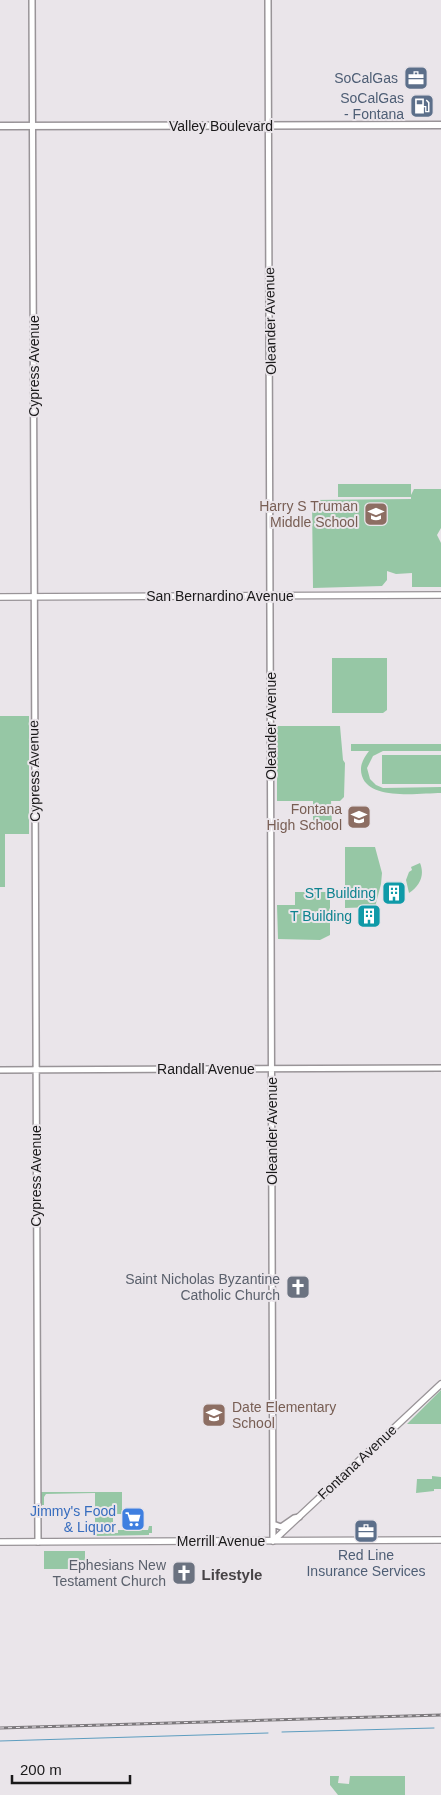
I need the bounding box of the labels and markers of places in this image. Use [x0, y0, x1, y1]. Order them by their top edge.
office icon: SoCalGas [403, 65, 429, 91]
place label: SoCalGas [334, 70, 398, 86]
place label: SoCalGas - Fontana [340, 90, 404, 122]
fuel station icon: SoCalGas - Fontana [409, 93, 435, 119]
place label: Harry S Truman Middle School [259, 498, 358, 530]
school or university icon: Harry S Truman Middle School [363, 501, 389, 527]
place label: Fontana High School [267, 801, 342, 833]
school or university icon: Fontana High School [346, 804, 372, 830]
building icon: ST Building [381, 880, 407, 906]
place label: ST Building [305, 885, 376, 901]
building icon: T Building [356, 903, 382, 929]
place label: T Building [290, 908, 352, 924]
place label: Saint Nicholas Byzantine Catholic Church [125, 1271, 280, 1303]
church icon: Saint Nicholas Byzantine Catholic Church [285, 1274, 311, 1300]
place label: Date Elementary School [232, 1399, 336, 1431]
school or university icon: Date Elementary School [201, 1402, 227, 1428]
place label: Jimmy's Food & Liquor [30, 1503, 116, 1535]
supermarket icon: Jimmy's Food & Liquor [120, 1506, 146, 1532]
office icon: Red Line Insurance Services [353, 1518, 379, 1544]
place label: Red Line Insurance Services [306, 1547, 426, 1579]
place label: Ephesians New Testament Church [52, 1557, 167, 1589]
church icon: Ephesians New Testament Church [171, 1560, 197, 1586]

